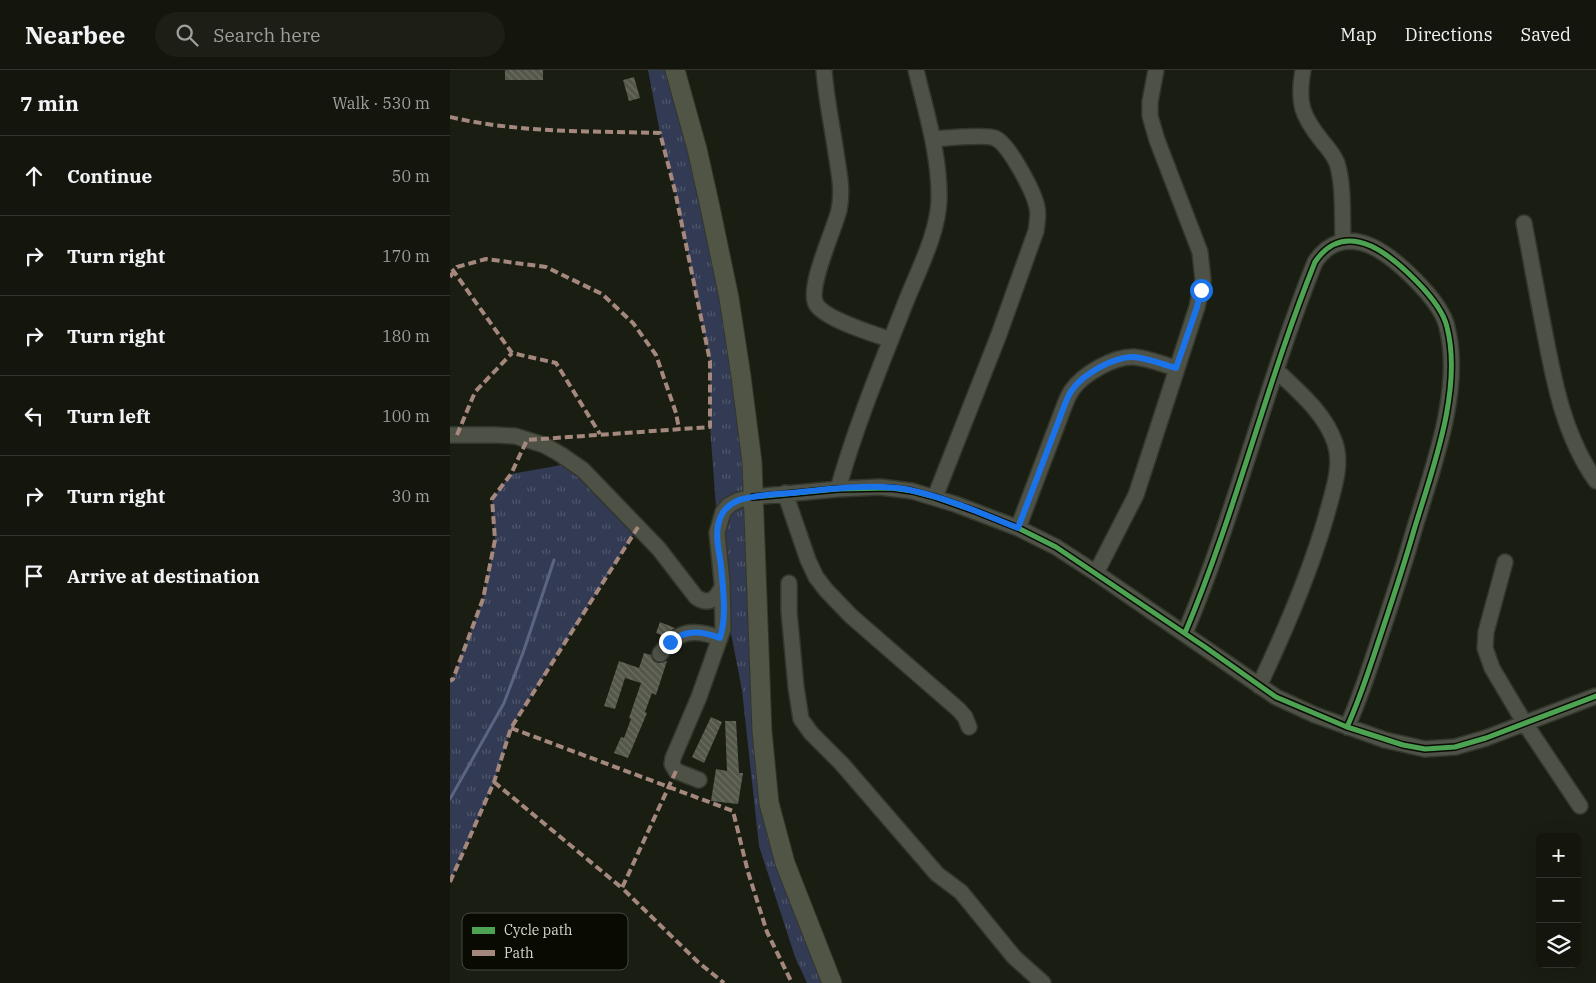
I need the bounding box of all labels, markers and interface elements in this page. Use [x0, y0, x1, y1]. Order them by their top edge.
search box [155, 12, 505, 57]
text: Nearbee [25, 19, 125, 51]
icon: search [173, 21, 201, 49]
text: Search here [213, 23, 320, 47]
text: Map [1340, 23, 1377, 46]
text: Directions [1405, 23, 1493, 46]
text: Saved [1521, 23, 1571, 46]
text: 7 min [20, 89, 79, 117]
text: Walk · 530 m [332, 93, 430, 113]
icon: ahead [20, 162, 48, 190]
text: Continue [67, 164, 152, 188]
text: 50 m [392, 166, 430, 186]
icon: right [20, 242, 48, 270]
text: Turn right [67, 244, 165, 268]
text: 170 m [382, 246, 430, 266]
route start [1190, 279, 1213, 302]
icon: right [20, 322, 48, 350]
text: Turn right [67, 324, 165, 348]
text: 180 m [382, 326, 430, 346]
icon: left [20, 402, 48, 430]
text: Turn left [67, 404, 150, 428]
text: 100 m [382, 406, 430, 426]
icon: right [20, 482, 48, 510]
text: Turn right [67, 484, 165, 508]
text: 30 m [392, 486, 430, 506]
icon: arrive [20, 562, 48, 590]
text: Arrive at destination [67, 564, 260, 588]
route end [659, 631, 682, 654]
map controls [1536, 833, 1581, 968]
button: + [1536, 833, 1581, 878]
button: − [1536, 878, 1581, 923]
legend [462, 913, 628, 970]
text: Cycle path [504, 921, 573, 939]
button: layers [1536, 923, 1581, 968]
text: Path [504, 944, 534, 962]

